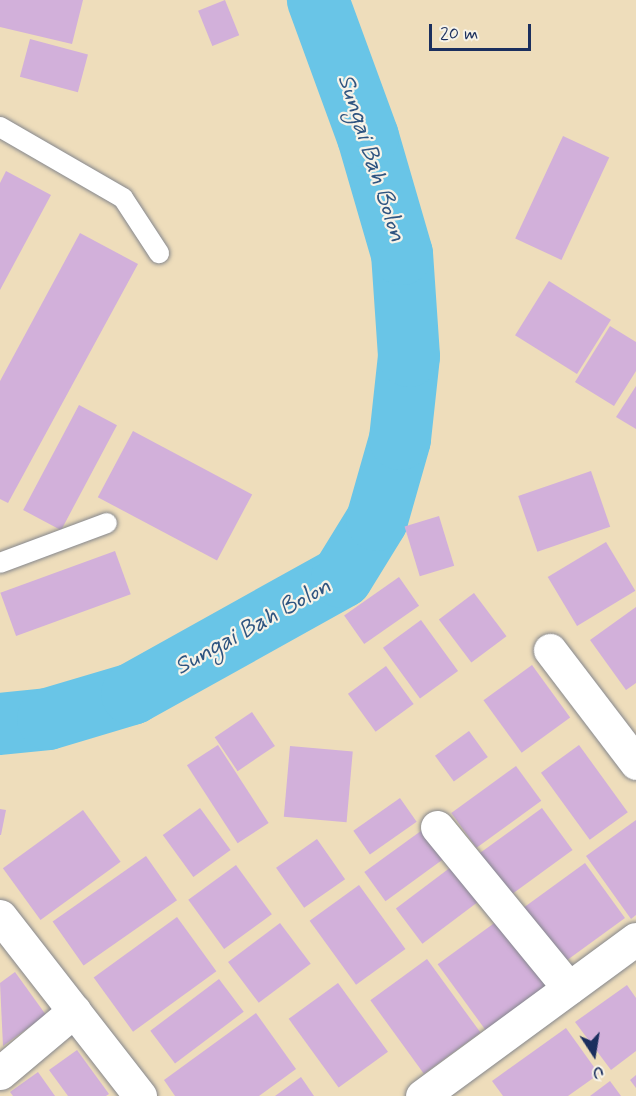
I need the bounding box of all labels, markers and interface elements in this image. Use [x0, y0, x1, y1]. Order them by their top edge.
scale bar [432, 12, 534, 50]
text: 20 m [440, 22, 478, 46]
water label: Sungai Bah Bolon [330, 68, 412, 248]
water label: Sungai Bah Bolon [167, 571, 339, 683]
north arrow [564, 1024, 624, 1084]
text: U [591, 1061, 605, 1083]

